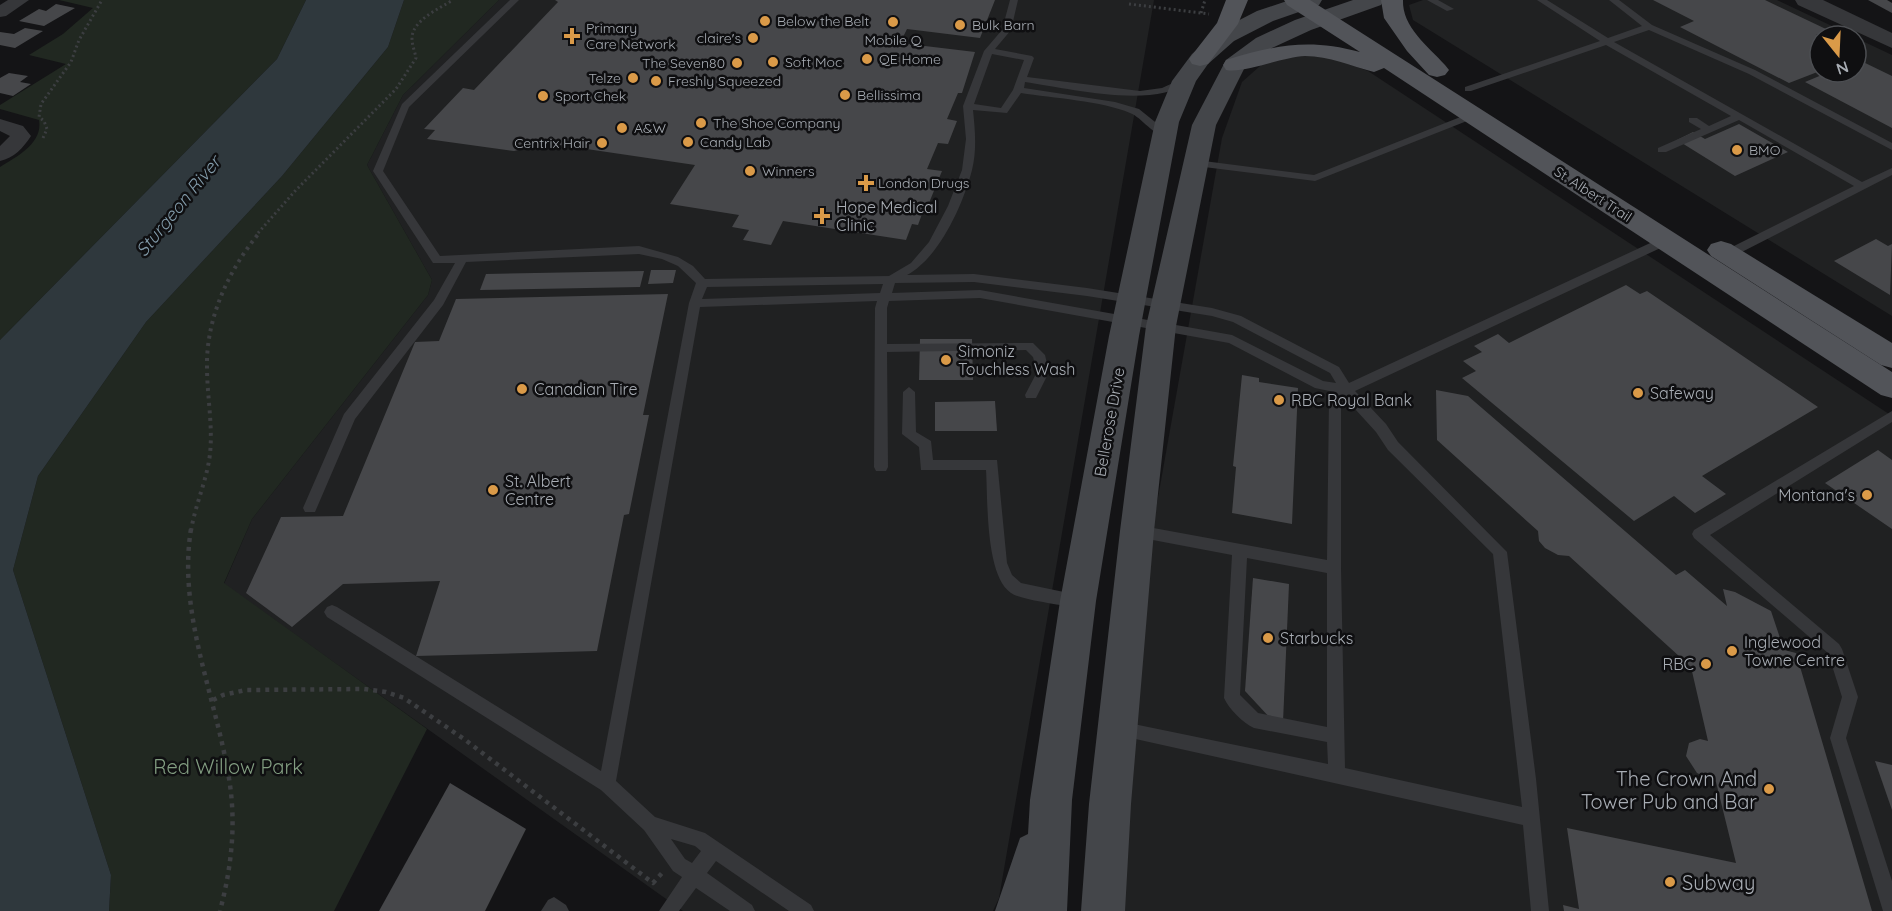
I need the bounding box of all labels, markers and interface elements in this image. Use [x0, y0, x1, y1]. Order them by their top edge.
place label: Below the Belt [777, 12, 870, 30]
marker: Below the Belt [758, 14, 772, 28]
marker: Mobile Q [886, 15, 900, 29]
place label: Bulk Barn [972, 16, 1035, 34]
marker: Bulk Barn [953, 18, 967, 32]
place label: Primary Care Network [586, 19, 676, 53]
north arrow [1808, 24, 1868, 84]
marker: Primary Care Network [563, 27, 581, 45]
place label: claire's [697, 29, 741, 47]
marker: claire's [746, 31, 760, 45]
place label: Mobile Q [864, 31, 923, 49]
place label: QE Home [879, 50, 941, 68]
marker: QE Home [860, 52, 874, 66]
place label: Soft Moc [785, 53, 842, 71]
place label: The Seven80 [642, 54, 725, 72]
marker: Soft Moc [766, 55, 780, 69]
marker: The Seven80 [730, 56, 744, 70]
text: N [1834, 57, 1851, 80]
place label: Telze [589, 69, 621, 87]
marker: Telze [626, 71, 640, 85]
place label: Freshly Squeezed [668, 72, 781, 90]
marker: Freshly Squeezed [649, 74, 663, 88]
place label: Bellissima [857, 86, 921, 104]
place label: Sport Chek [555, 87, 626, 105]
marker: Bellissima [838, 88, 852, 102]
marker: Sport Chek [536, 89, 550, 103]
place label: The Shoe Company [713, 114, 840, 132]
marker: The Shoe Company [694, 116, 708, 130]
place label: A&W [634, 119, 667, 137]
marker: A&W [615, 121, 629, 135]
place label: Candy Lab [700, 133, 770, 151]
place label: Centrix Hair [514, 134, 591, 152]
marker: Candy Lab [681, 135, 695, 149]
marker: Centrix Hair [595, 136, 609, 150]
place label: BMO [1749, 141, 1781, 159]
marker: BMO [1730, 143, 1744, 157]
water label: Sturgeon River [130, 149, 227, 261]
place label: Winners [762, 162, 815, 180]
street label: St. Albert Trail [1551, 162, 1635, 226]
marker: Winners [743, 164, 757, 178]
place label: London Drugs [878, 174, 969, 192]
marker: London Drugs [859, 176, 873, 190]
place label: Hope Medical Clinic [836, 197, 937, 235]
marker: Hope Medical Clinic [813, 207, 831, 225]
place label: Simoniz Touchless Wash [958, 341, 1075, 379]
marker: Simoniz Touchless Wash [939, 353, 953, 367]
street label: Bellerose Drive [1090, 366, 1128, 478]
place label: Canadian Tire [534, 379, 637, 399]
marker: Canadian Tire [515, 382, 529, 396]
place label: Safeway [1650, 383, 1714, 403]
marker: Safeway [1631, 386, 1645, 400]
place label: RBC Royal Bank [1291, 390, 1412, 410]
marker: RBC Royal Bank [1272, 393, 1286, 407]
place label: St. Albert Centre [505, 471, 571, 509]
marker: St. Albert Centre [486, 483, 500, 497]
place label: Montana's [1778, 485, 1855, 505]
marker: Montana's [1860, 488, 1874, 502]
place label: Starbucks [1280, 628, 1353, 648]
marker: Starbucks [1261, 631, 1275, 645]
place label: Inglewood Towne Centre [1744, 632, 1845, 670]
marker: Inglewood Towne Centre [1725, 644, 1739, 658]
place label: RBC [1662, 654, 1694, 674]
marker: RBC [1699, 657, 1713, 671]
park label: Red Willow Park [153, 754, 303, 779]
place label: The Crown And Tower Pub and Bar [1581, 766, 1757, 814]
marker: The Crown And Tower Pub and Bar [1762, 782, 1776, 796]
place label: Subway [1682, 870, 1755, 895]
marker: Subway [1663, 875, 1677, 889]

